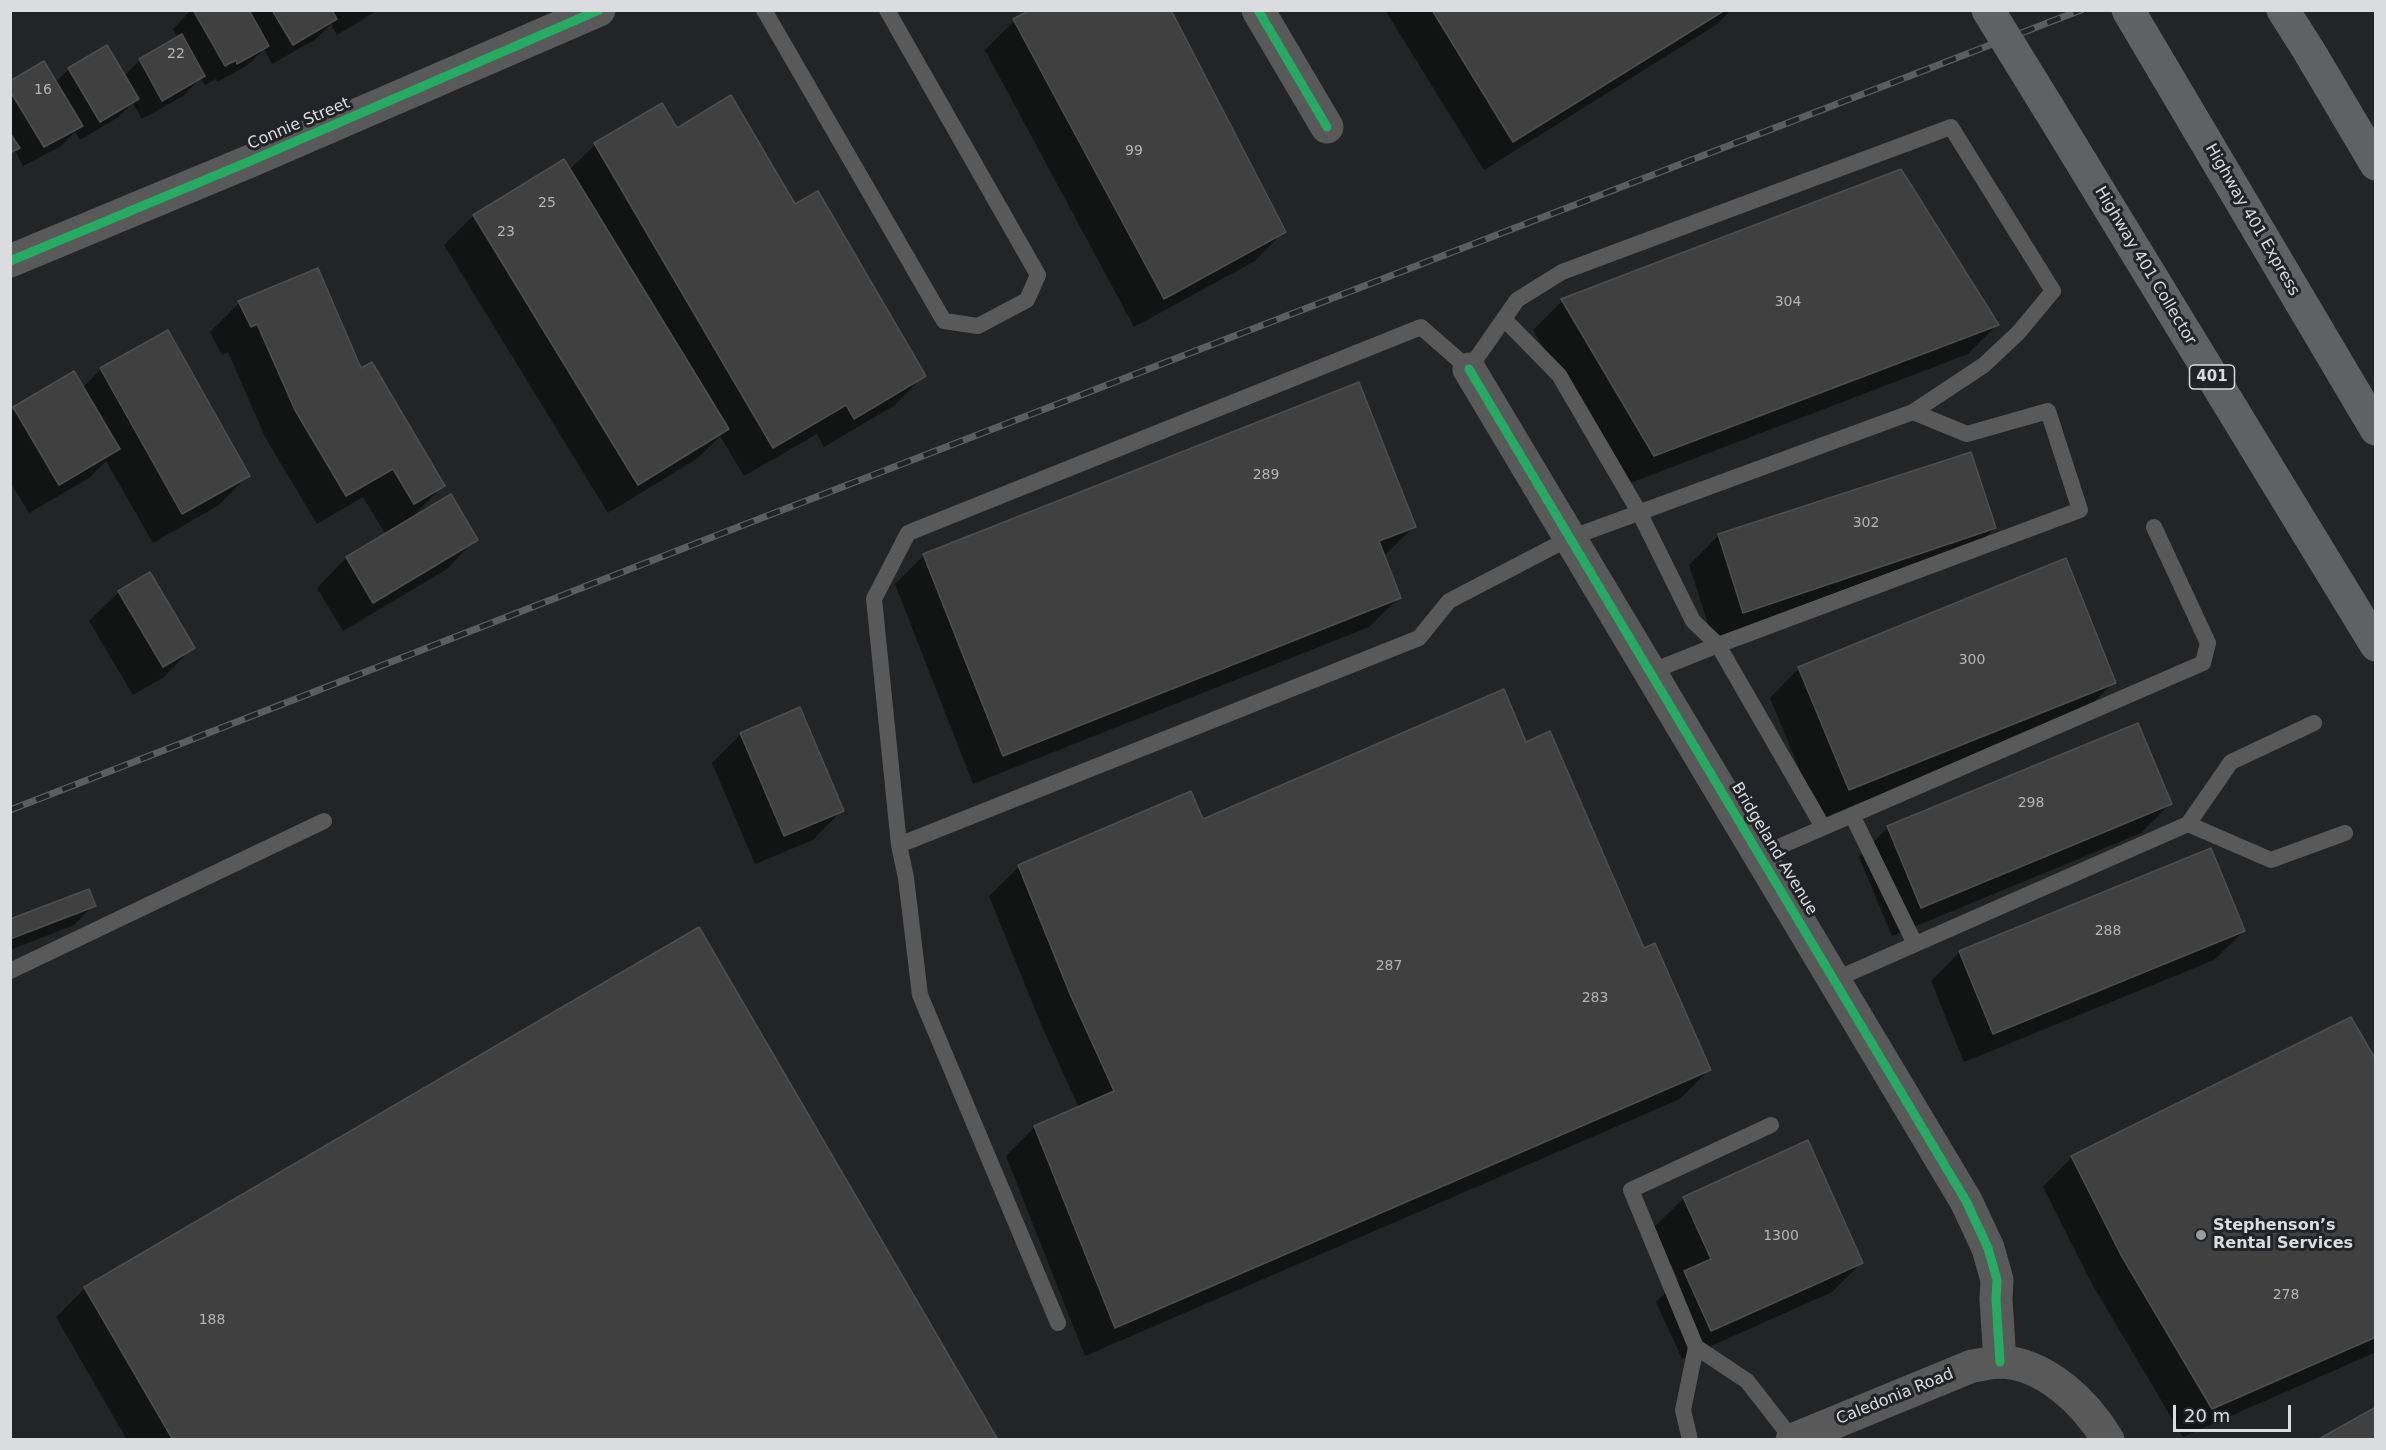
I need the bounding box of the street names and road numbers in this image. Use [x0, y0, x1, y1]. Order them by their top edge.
street label: Connie Street [245, 94, 353, 154]
street label: Highway 401 Express [2201, 141, 2303, 299]
street label: Highway 401 Collector [2090, 183, 2200, 349]
road number: 401 [2190, 365, 2234, 389]
street label: Bridgeland Avenue [1727, 779, 1821, 919]
street label: Caledonia Road [1834, 1365, 1956, 1429]

